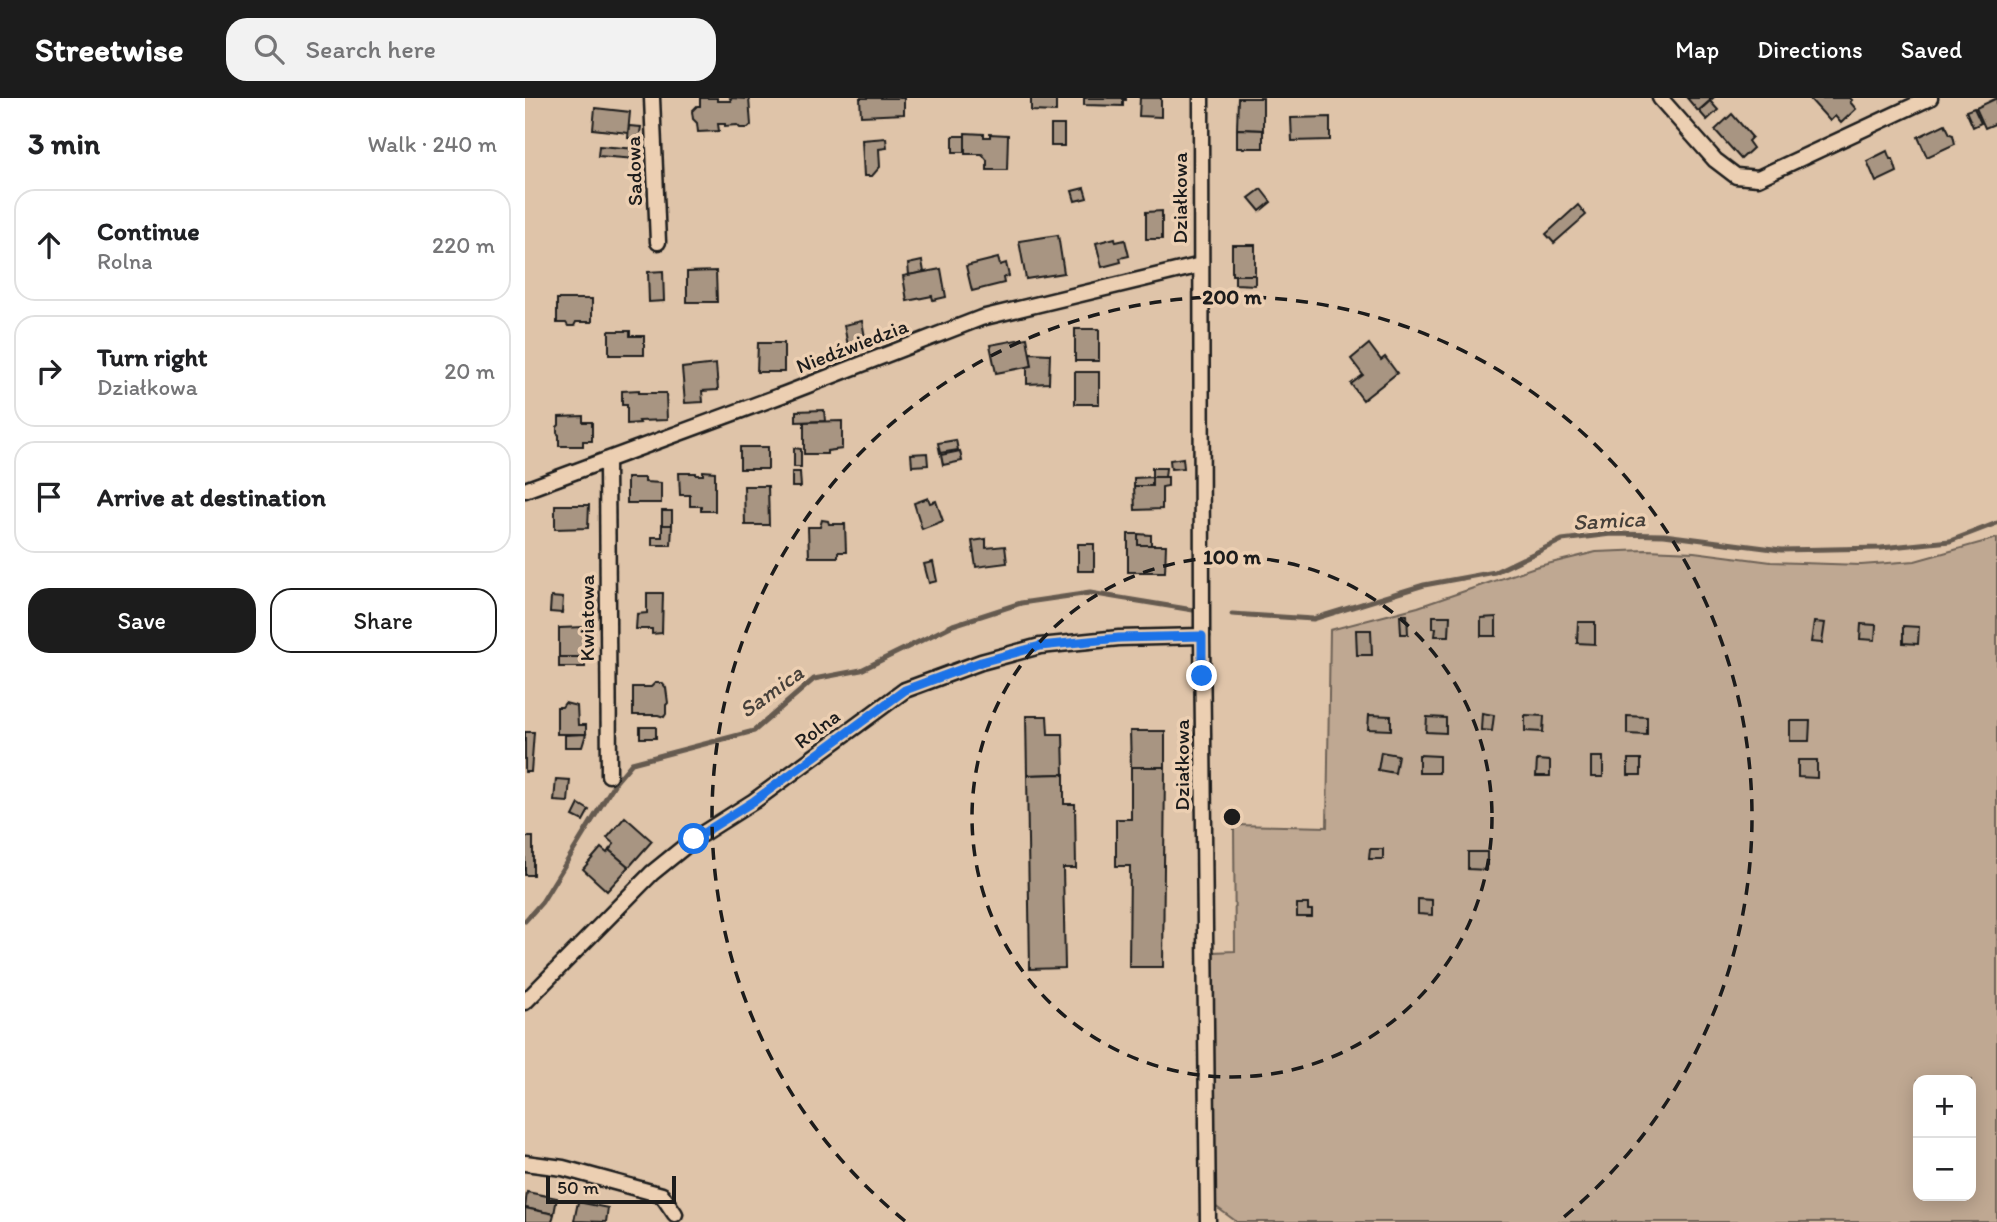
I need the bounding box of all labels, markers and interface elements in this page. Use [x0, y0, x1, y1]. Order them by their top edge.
search box [226, 18, 716, 81]
text: Streetwise [35, 30, 184, 69]
icon: search [250, 30, 288, 68]
text: Search here [306, 33, 436, 65]
text: Map [1675, 35, 1719, 64]
text: Directions [1757, 35, 1863, 64]
text: Saved [1901, 35, 1962, 64]
text: 3 min [28, 125, 100, 162]
text: Walk · 240 m [367, 130, 497, 158]
street label: Sadowa [620, 135, 647, 207]
street label: Działkowa [1167, 152, 1192, 244]
text: Continue [97, 215, 200, 247]
icon: ahead [30, 226, 68, 264]
text: 220 m [432, 231, 495, 259]
text: Rolna [97, 247, 153, 275]
text: 200 m [1202, 284, 1262, 309]
street label: Niedźwiedzia [792, 313, 911, 378]
text: Turn right [97, 341, 208, 373]
icon: right [30, 352, 68, 390]
text: 20 m [444, 357, 495, 385]
text: Działkowa [97, 373, 198, 401]
icon: arrive [30, 478, 68, 516]
text: Arrive at destination [97, 481, 326, 513]
water label: Samica [1572, 504, 1646, 536]
text: 100 m [1203, 544, 1261, 569]
street label: Kwiatowa [574, 574, 599, 661]
button: Save [28, 588, 256, 653]
button: Share [270, 588, 497, 653]
water label: Samica [733, 658, 809, 724]
route end [1186, 660, 1217, 691]
street label: Rolna [789, 703, 844, 754]
street label: Działkowa [1169, 719, 1194, 811]
centre of rings [1220, 805, 1244, 829]
route start [678, 823, 709, 854]
map controls [1913, 1075, 1976, 1201]
button: + [1913, 1075, 1976, 1138]
button: − [1913, 1138, 1976, 1201]
scale bar [546, 1173, 675, 1205]
text: 50 m [557, 1176, 599, 1199]

